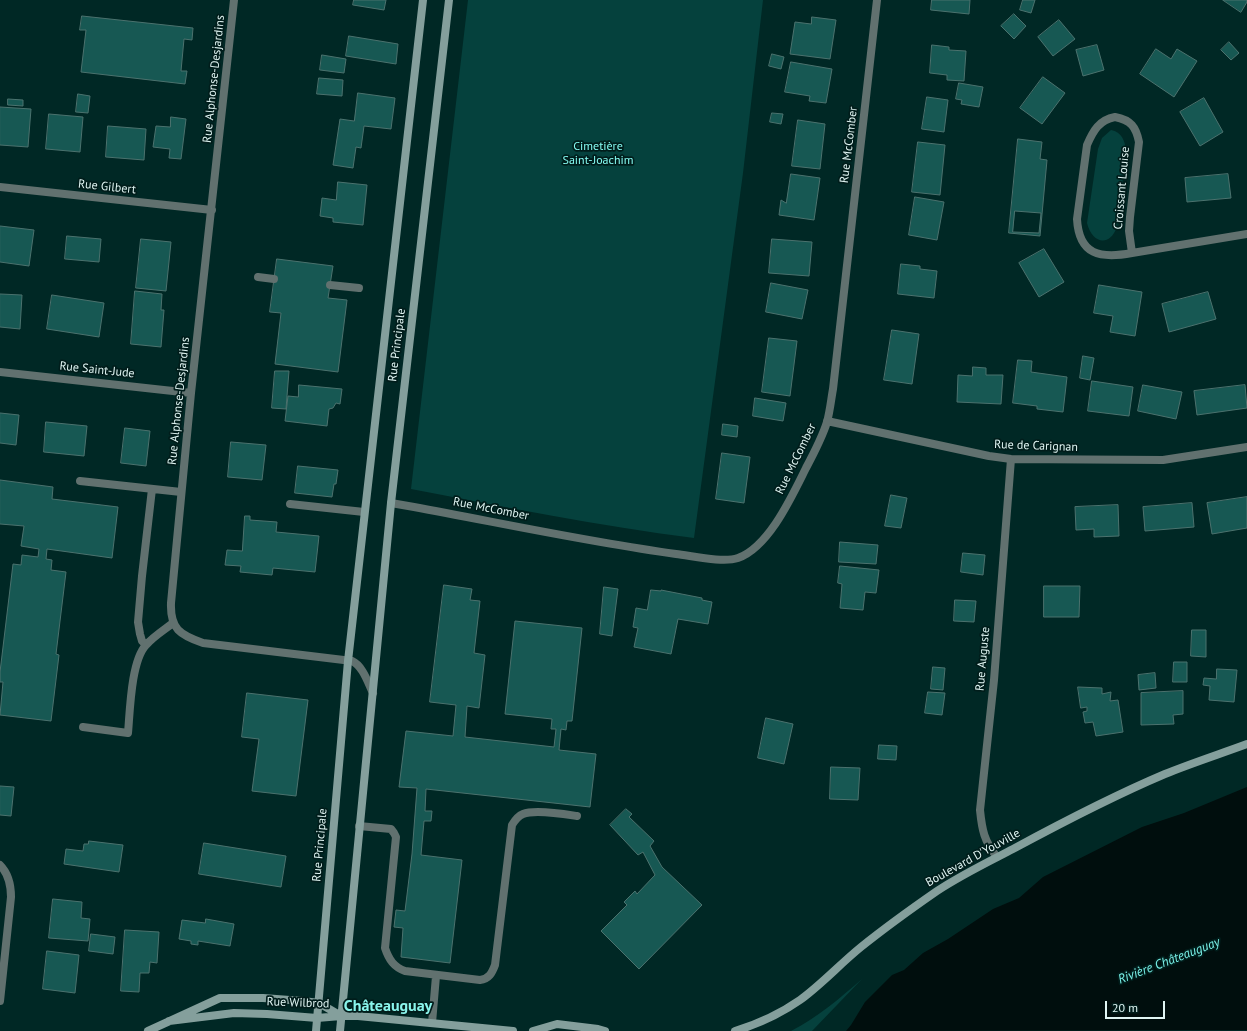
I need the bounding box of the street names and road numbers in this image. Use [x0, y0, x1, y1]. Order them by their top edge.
street label: Rue Alphonse-Desjardins [200, 14, 228, 144]
street label: Rue McComber [837, 106, 861, 184]
street label: Croissant Louise [1111, 146, 1133, 230]
street label: Rue Gilbert [77, 177, 137, 197]
street label: Rue Principale [385, 308, 409, 382]
street label: Rue Alphonse-Desjardins [165, 336, 193, 466]
street label: Rue Saint-Jude [59, 359, 135, 381]
street label: Rue McComber [773, 421, 819, 497]
street label: Rue de Carignan [994, 437, 1078, 455]
street label: Rue McComber [452, 495, 530, 523]
street label: Rue Auguste [973, 626, 993, 692]
street label: Rue Principale [310, 808, 330, 882]
street label: Boulevard D'Youville [923, 826, 1023, 890]
street label: Rue Wilbrod [266, 995, 330, 1011]

